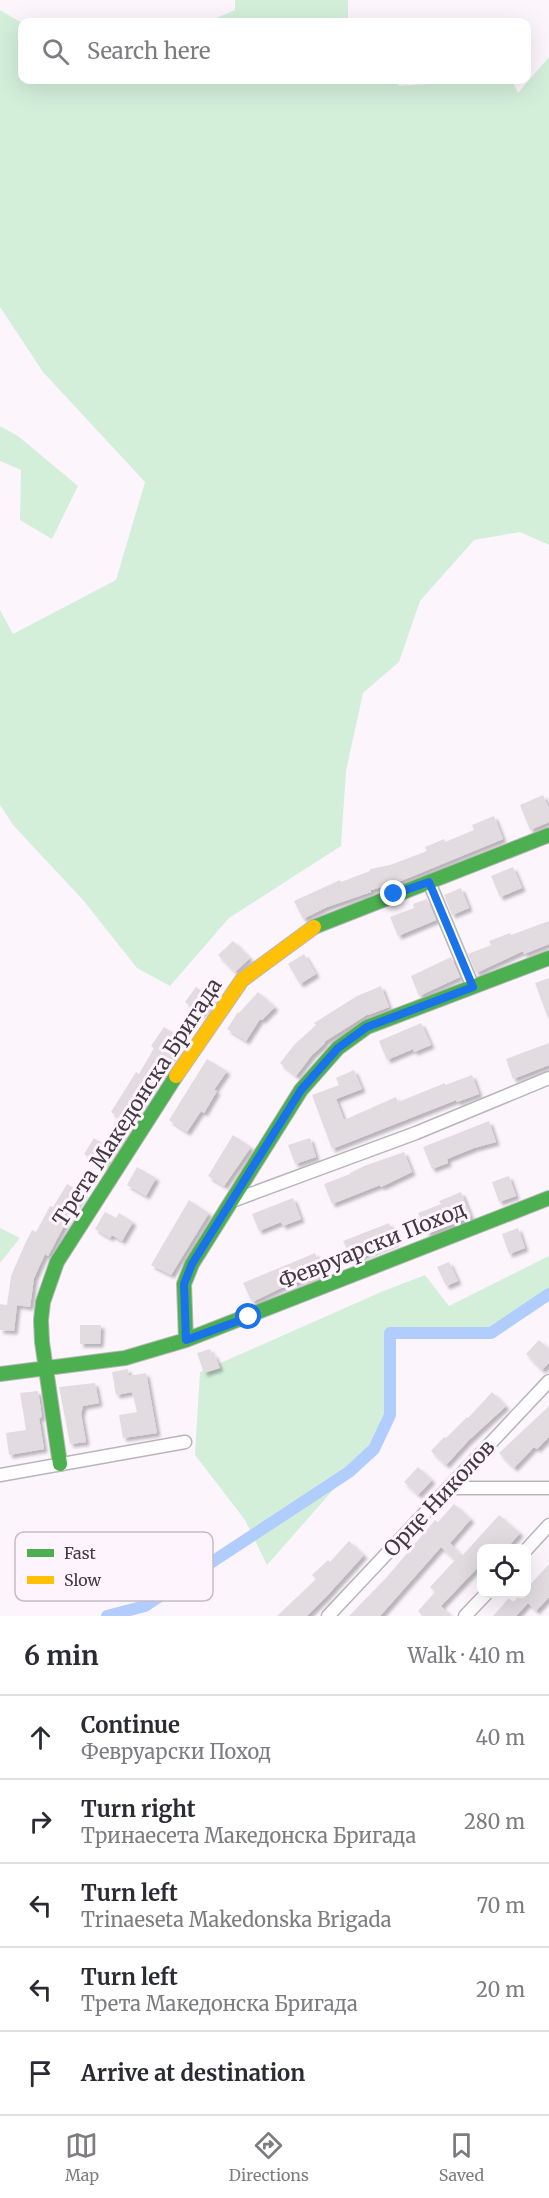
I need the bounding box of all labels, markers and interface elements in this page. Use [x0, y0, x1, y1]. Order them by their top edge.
search box [18, 18, 531, 84]
icon: search [39, 35, 72, 68]
text: Search here [87, 37, 210, 65]
route end [380, 880, 406, 906]
street label: Трета Македонска Бригада [47, 973, 227, 1231]
street label: Февруарски Поход [274, 1195, 470, 1295]
route start [235, 1303, 261, 1329]
street label: Орце Николов [378, 1434, 500, 1562]
legend [15, 1532, 213, 1601]
text: Fast [64, 1543, 97, 1563]
map controls [477, 1544, 531, 1598]
button: locate [477, 1544, 531, 1598]
text: Slow [64, 1570, 102, 1590]
text: 6 min [24, 1639, 99, 1672]
text: Walk · 410 m [408, 1643, 525, 1668]
text: Continue [81, 1711, 180, 1739]
icon: ahead [24, 1721, 57, 1754]
text: 40 m [475, 1725, 525, 1750]
text: Февруарски Поход [81, 1739, 271, 1764]
text: Turn right [81, 1795, 195, 1823]
icon: right [24, 1805, 57, 1838]
text: 280 m [464, 1809, 525, 1834]
text: Тринаесета Македонска Бригада [81, 1823, 416, 1848]
text: Turn left [81, 1879, 178, 1907]
icon: left [24, 1889, 57, 1922]
text: 70 m [477, 1893, 525, 1918]
text: Trinaeseta Makedonska Brigada [81, 1907, 391, 1932]
text: Turn left [81, 1963, 178, 1991]
icon: left [24, 1973, 57, 2006]
text: 20 m [476, 1977, 525, 2002]
text: Трета Македонска Бригада [81, 1991, 358, 2016]
icon: arrive [24, 2057, 57, 2090]
text: Arrive at destination [81, 2059, 305, 2087]
tab: Map [65, 2129, 99, 2185]
tab: Directions [229, 2129, 309, 2185]
tab: Saved [439, 2129, 484, 2185]

